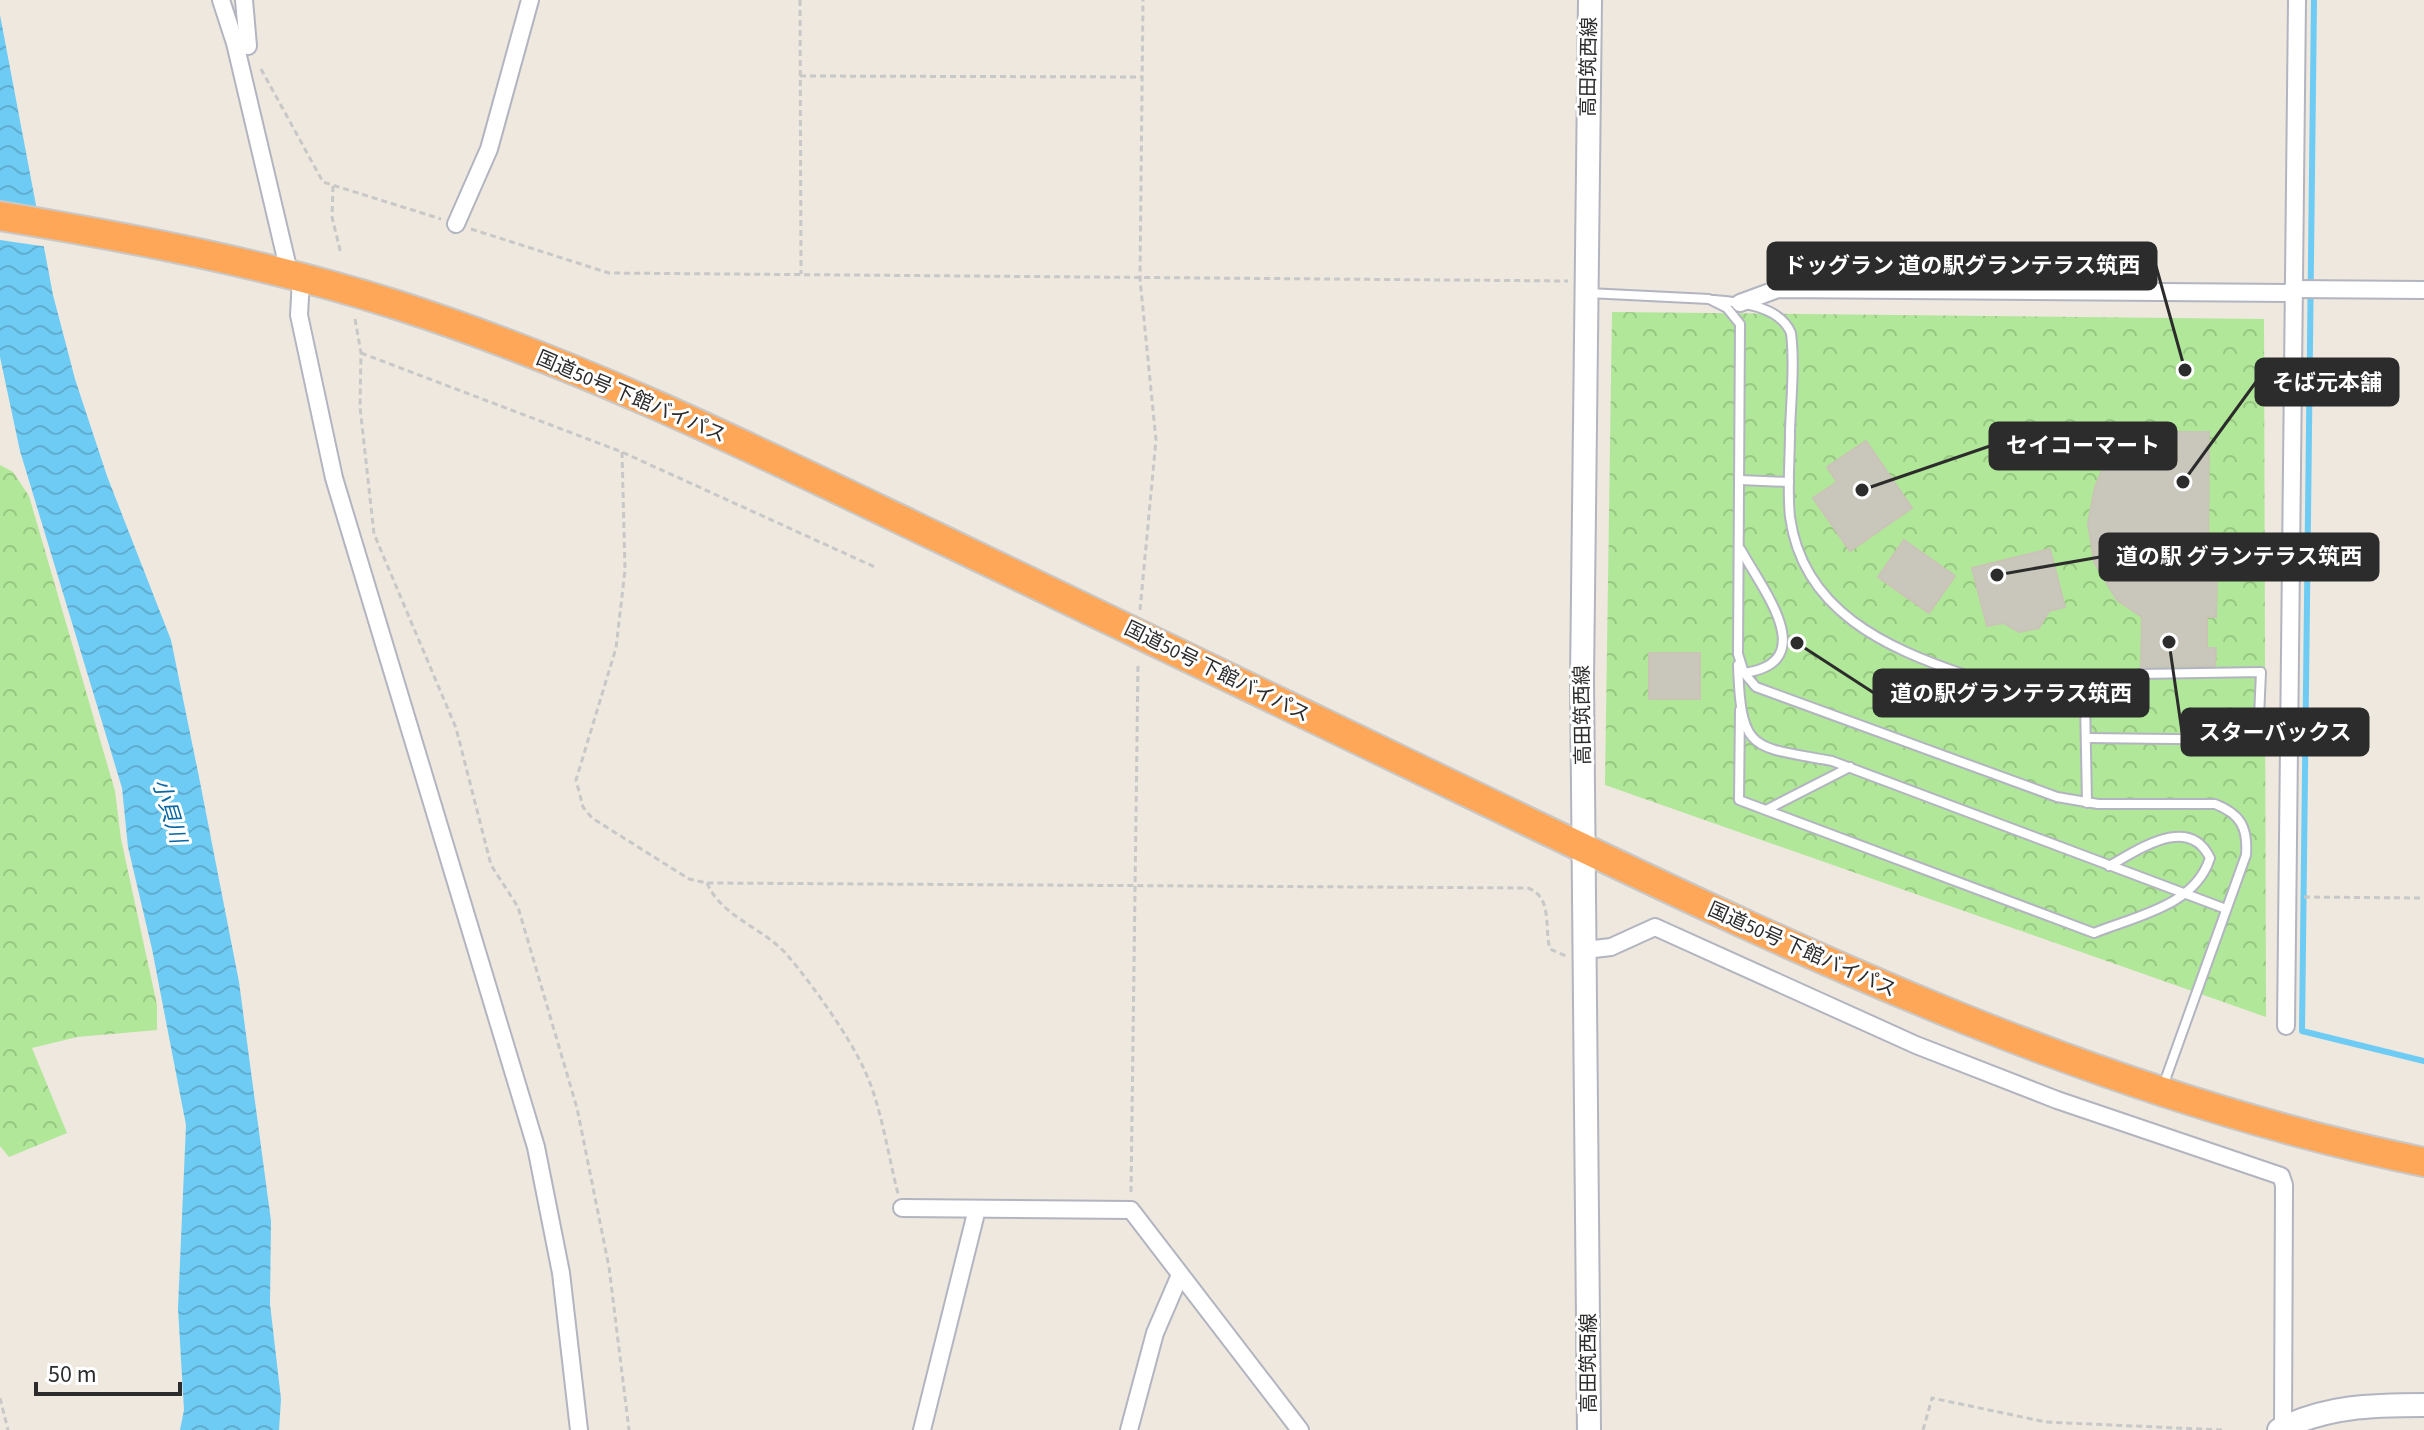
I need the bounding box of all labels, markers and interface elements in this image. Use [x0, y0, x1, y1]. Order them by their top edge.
street label: 高田筑西線 [1574, 17, 1604, 117]
callout: ドッグラン 道の駅グランテラス筑西 [1768, 243, 2156, 289]
text: ドッグラン 道の駅グランテラス筑西 [1784, 250, 2140, 282]
street label: 国道50号 下館バイパス [532, 344, 730, 450]
callout: そば元本舗 [2256, 359, 2398, 405]
text: そば元本舗 [2272, 367, 2382, 399]
callout: セイコーマート [1990, 423, 2176, 469]
text: セイコーマート [2006, 430, 2160, 462]
callout: 道の駅 グランテラス筑西 [2100, 534, 2378, 580]
text: 道の駅 グランテラス筑西 [2116, 541, 2362, 573]
street label: 国道50号 下館バイパス [1119, 615, 1315, 729]
street label: 高田筑西線 [1568, 665, 1598, 765]
callout: 道の駅グランテラス筑西 [1874, 670, 2148, 716]
text: 道の駅グランテラス筑西 [1890, 678, 2132, 710]
callout: スターバックス [2182, 709, 2368, 755]
text: スターバックス [2198, 717, 2352, 749]
water label: 小貝川 [144, 775, 195, 849]
street label: 国道50号 下館バイパス [1703, 896, 1901, 1004]
street label: 高田筑西線 [1575, 1313, 1603, 1413]
scale bar [36, 1346, 180, 1396]
text: 50 m [48, 1357, 97, 1392]

